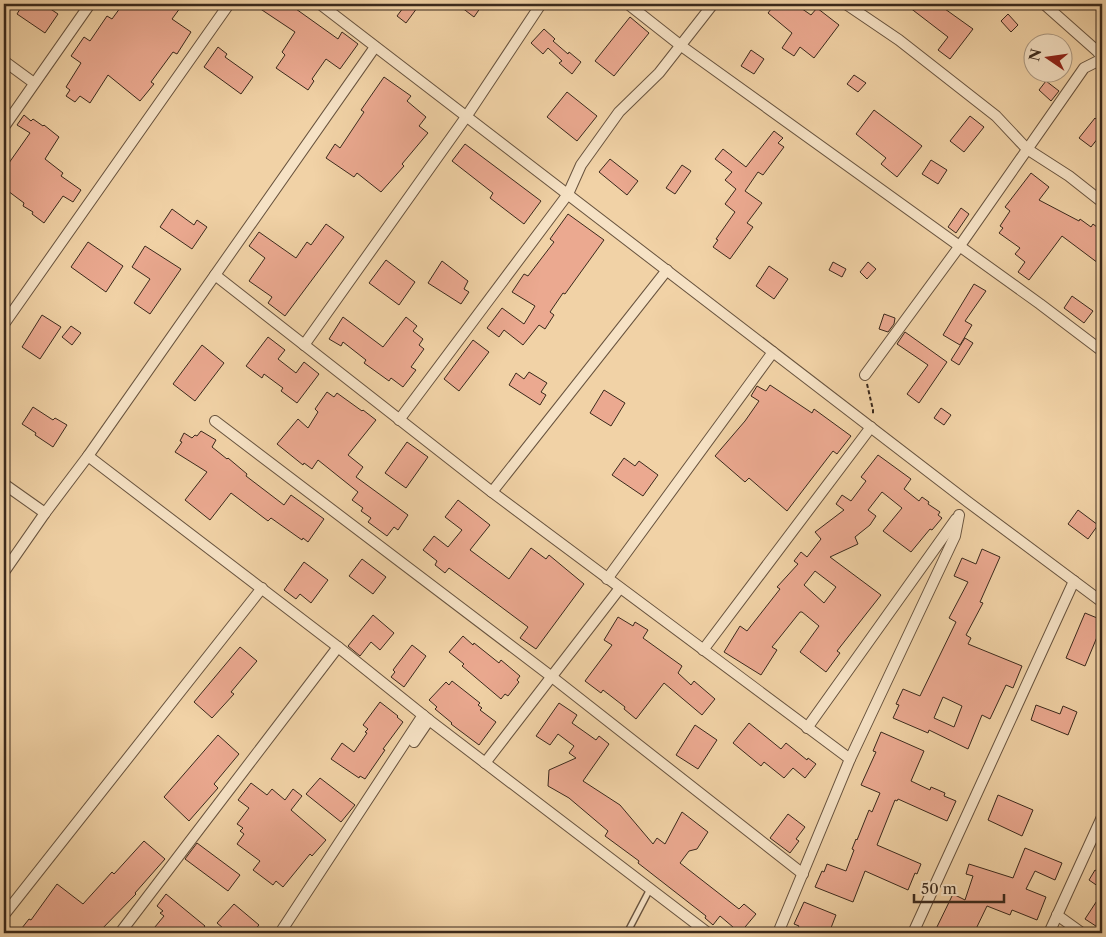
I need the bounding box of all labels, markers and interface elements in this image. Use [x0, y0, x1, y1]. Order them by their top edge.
north arrow [1024, 32, 1074, 82]
text: N [1025, 47, 1045, 63]
scale bar [914, 872, 1004, 904]
text: 50 m [921, 879, 957, 898]

